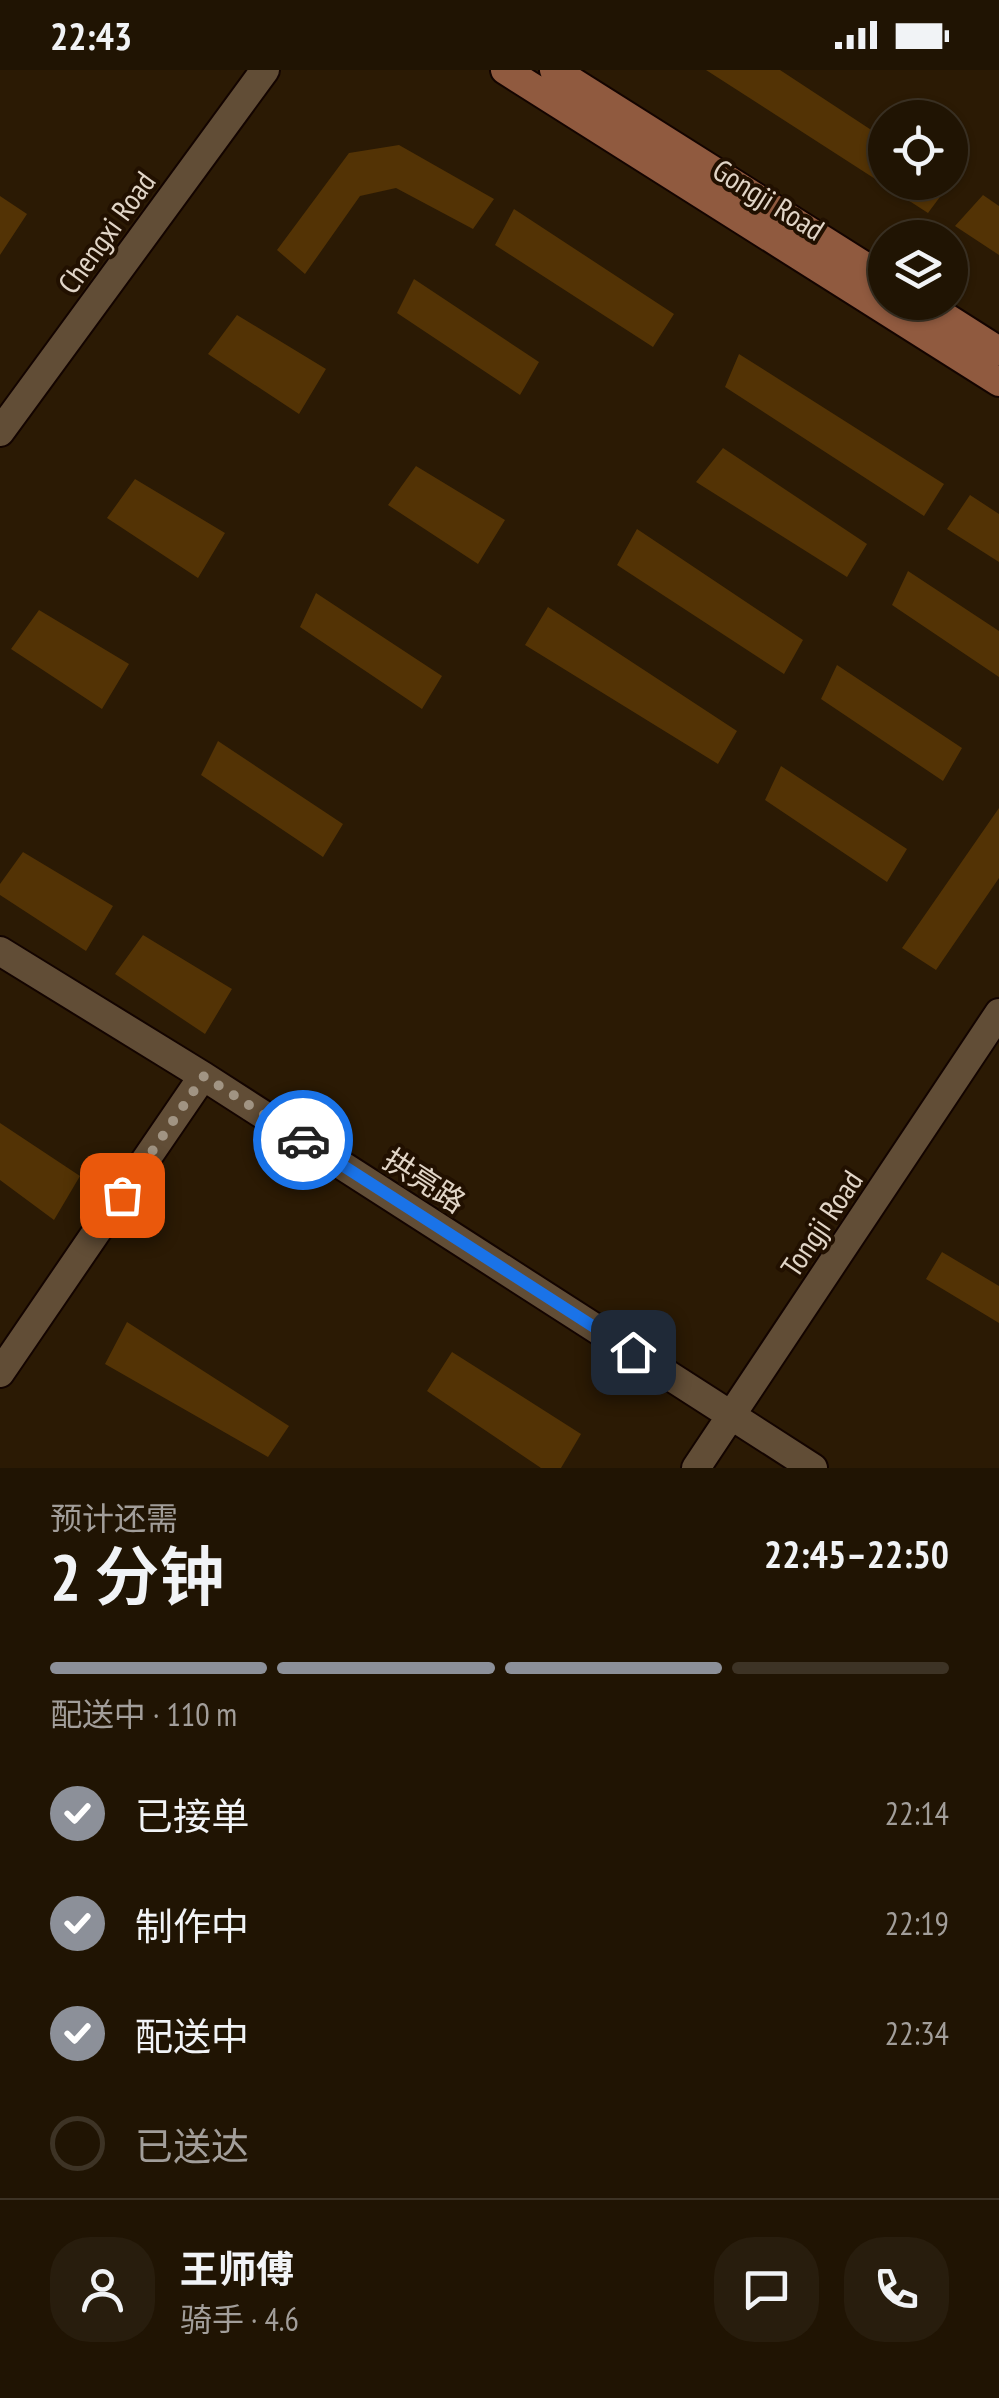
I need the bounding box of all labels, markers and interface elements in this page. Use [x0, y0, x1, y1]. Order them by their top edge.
text: 22:43 [50, 11, 132, 60]
map controls [868, 100, 968, 320]
button: locate [868, 100, 968, 200]
street label: Gongji Road [706, 150, 832, 248]
street label: Chengxi Road [49, 163, 163, 301]
button: layers [868, 220, 968, 320]
courier [253, 1090, 353, 1190]
icon: car [276, 1113, 331, 1168]
street label: 拱亮路 [377, 1139, 473, 1221]
pin [80, 1153, 165, 1238]
street label: Tongji Road [771, 1162, 871, 1284]
icon: bag [95, 1168, 150, 1223]
pin [591, 1310, 676, 1395]
icon: home [606, 1325, 661, 1380]
text: 预计还需 [50, 1497, 178, 1539]
text: 22:45–22:50 [764, 1529, 949, 1578]
text: 2 分钟 [50, 1534, 224, 1618]
text: 配送中 · 110 m [50, 1693, 237, 1735]
icon: check [50, 1786, 105, 1841]
text: 已接单 [135, 1791, 249, 1840]
text: 22:14 [885, 1792, 949, 1834]
icon: check [50, 1896, 105, 1951]
text: 制作中 [135, 1901, 249, 1950]
text: 22:19 [885, 1902, 949, 1944]
icon: check [50, 2006, 105, 2061]
text: 配送中 [135, 2011, 249, 2060]
text: 22:34 [885, 2012, 949, 2054]
text: 已送达 [135, 2121, 249, 2170]
button: person [50, 2237, 155, 2342]
button: chat [714, 2237, 819, 2342]
button: phone [844, 2237, 949, 2342]
text: 王师傅 [180, 2244, 294, 2293]
text: 骑手 · 4.6 [180, 2298, 299, 2340]

